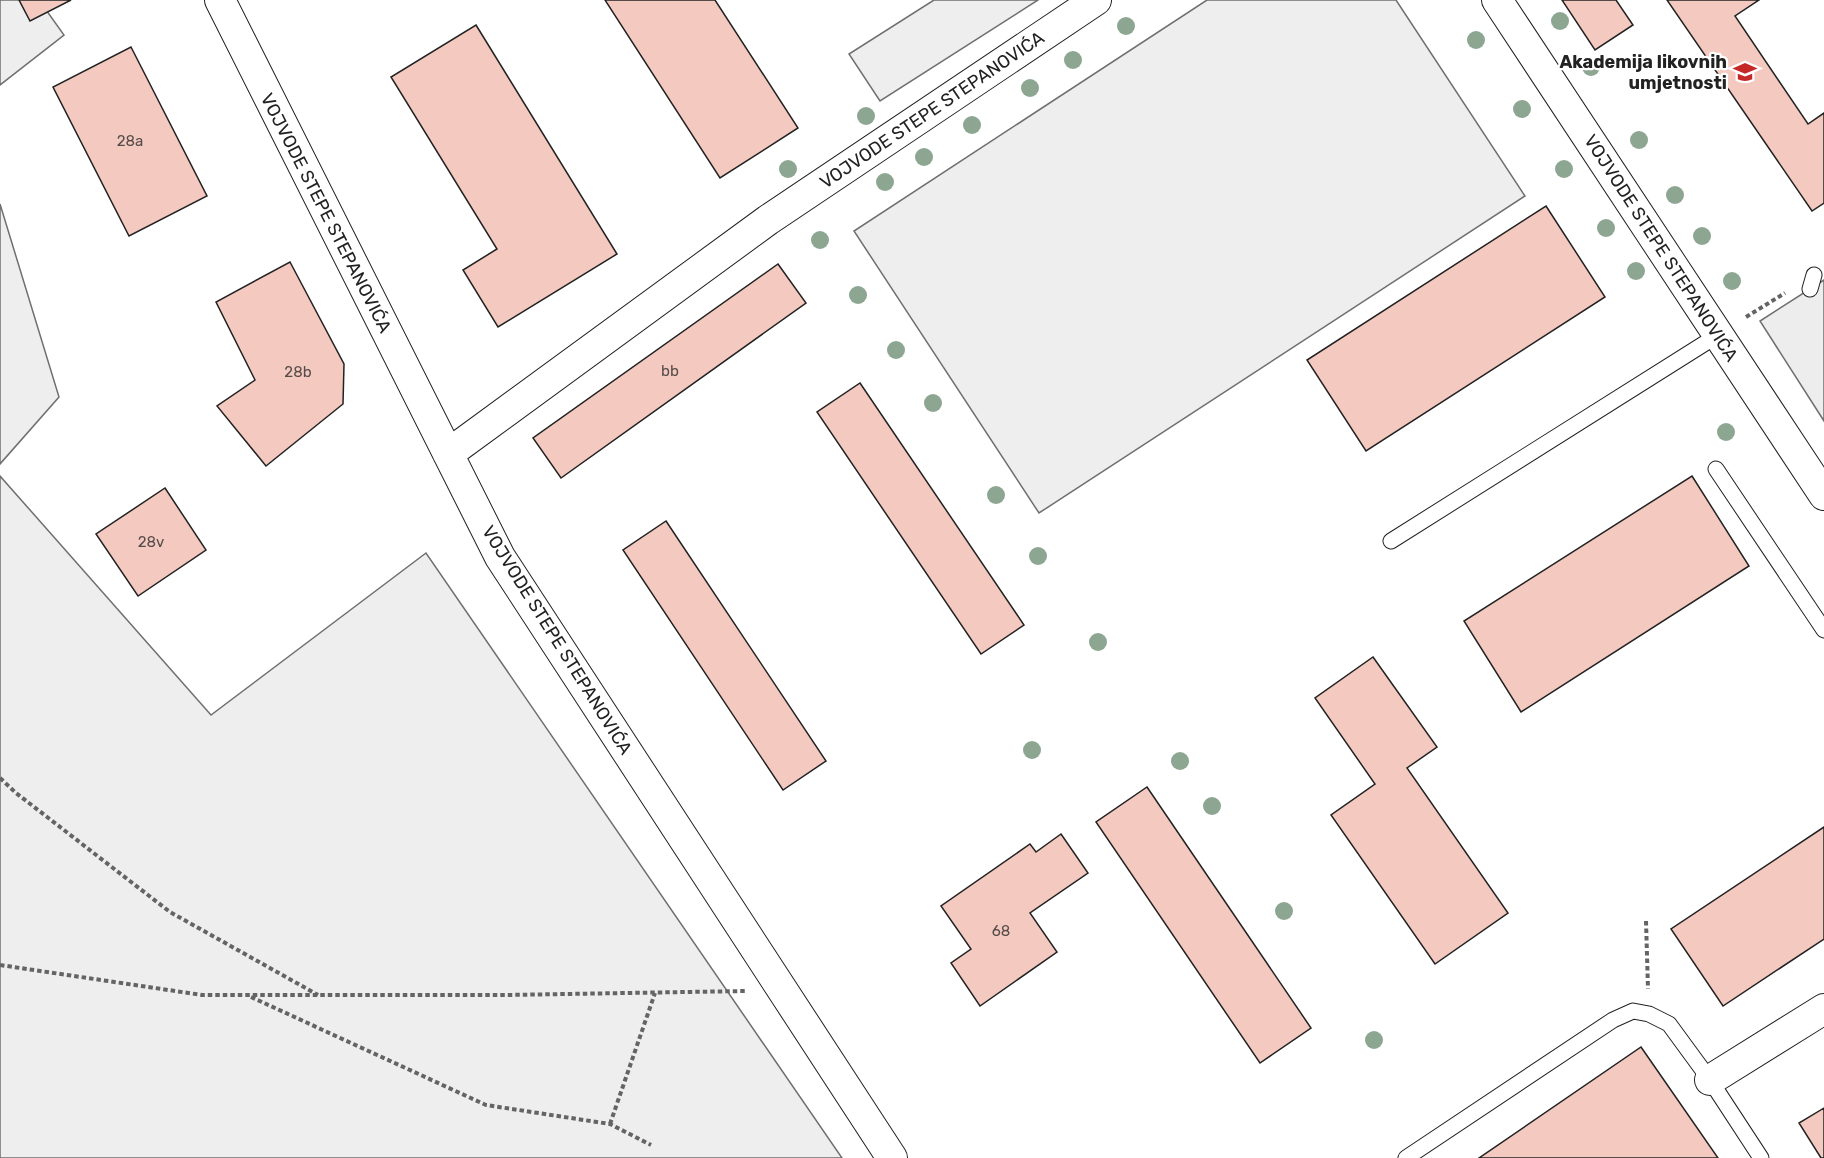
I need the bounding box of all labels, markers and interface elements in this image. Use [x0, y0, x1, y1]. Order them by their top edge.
street label: VOJVODE STEPE STEPANOVIĆA [816, 27, 1048, 193]
place label: Akademija likovnih umjetnosti [1559, 51, 1727, 94]
school or university icon: Akademija likovnih umjetnosti [1732, 59, 1758, 85]
street label: VOJVODE STEPE STEPANOVIĆA [256, 90, 396, 336]
street label: VOJVODE STEPE STEPANOVIĆA [1579, 131, 1743, 365]
house number: 28a [117, 132, 143, 150]
house number: bb [661, 362, 679, 380]
house number: 28b [284, 363, 312, 381]
street label: VOJVODE STEPE STEPANOVIĆA [477, 521, 637, 759]
house number: 28v [138, 533, 164, 551]
house number: 68 [992, 922, 1010, 940]

